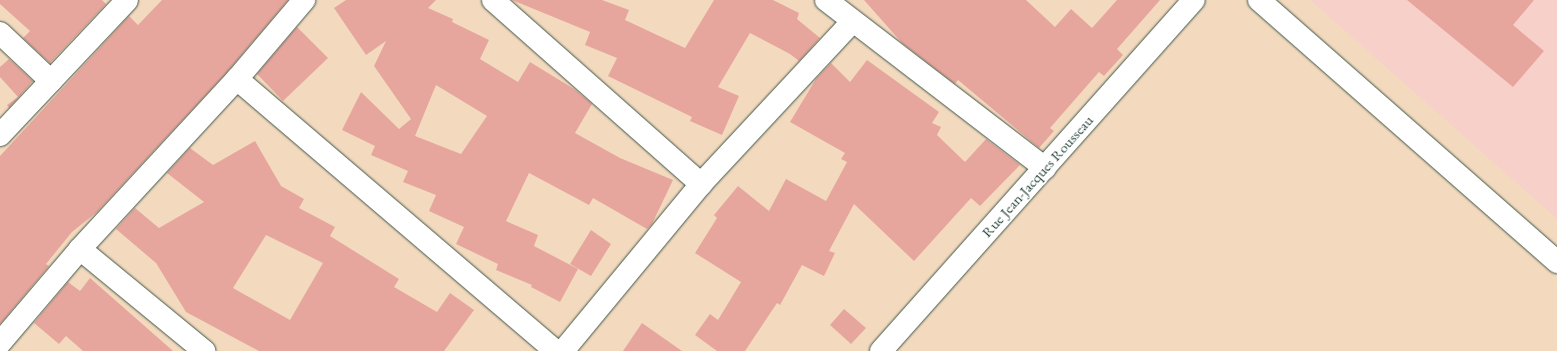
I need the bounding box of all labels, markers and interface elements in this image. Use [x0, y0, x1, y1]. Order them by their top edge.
street label: Rue Jean-Jacques Rousseau [977, 111, 1097, 241]

